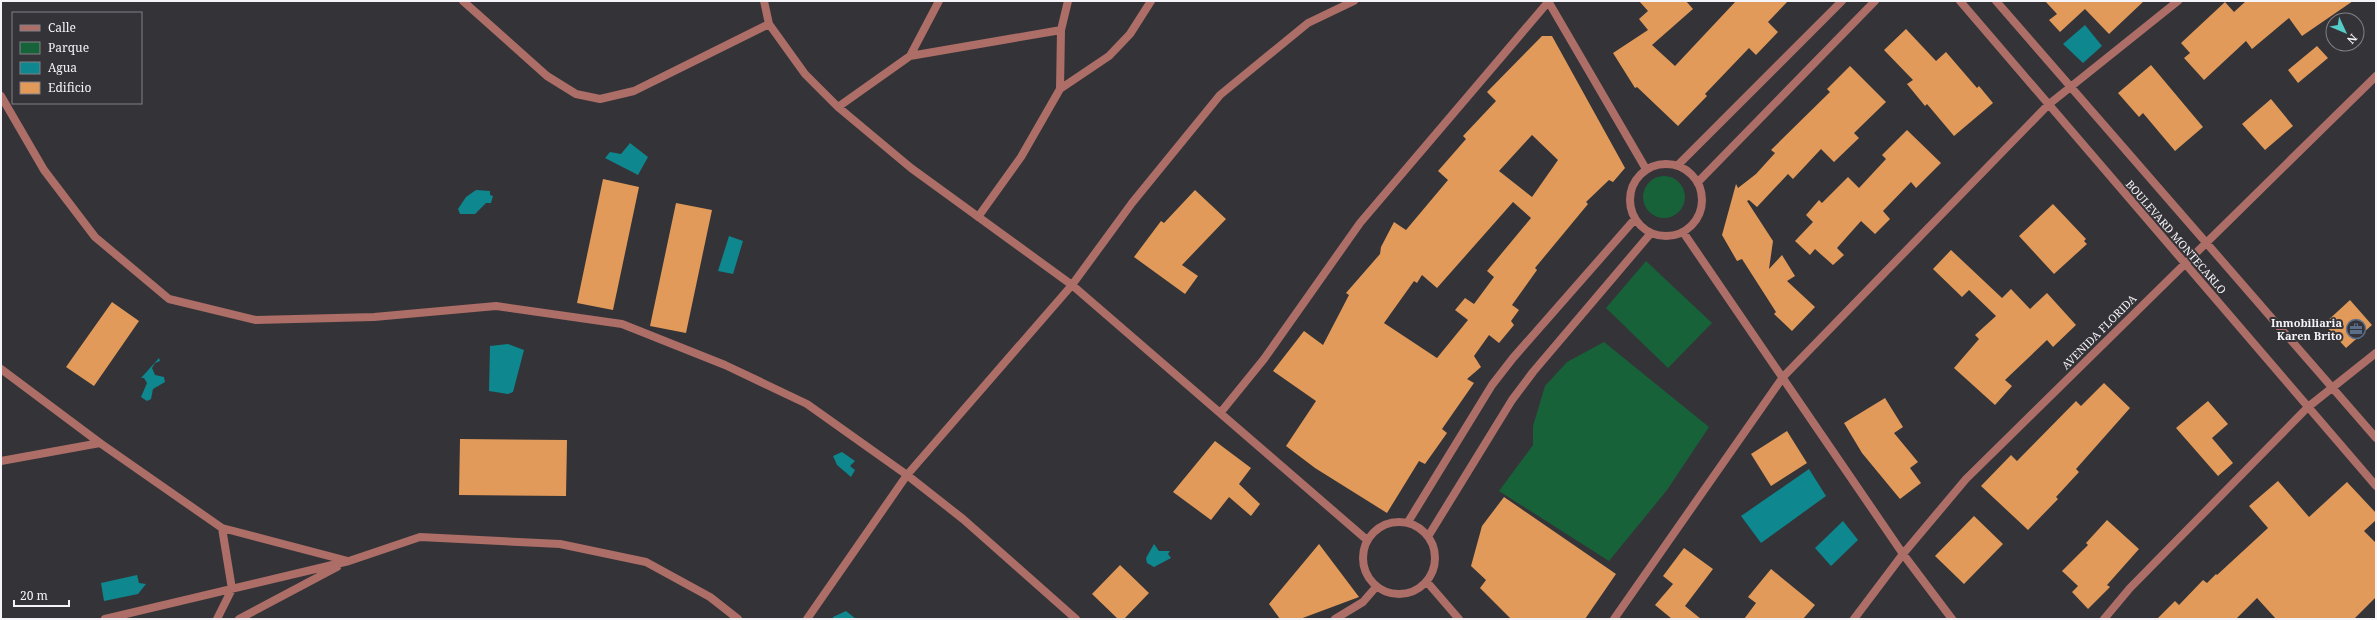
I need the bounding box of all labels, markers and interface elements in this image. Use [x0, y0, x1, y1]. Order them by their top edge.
legend [12, 12, 142, 104]
north arrow [2325, 12, 2365, 52]
text: Calle [48, 19, 76, 36]
text: N [2344, 31, 2361, 48]
text: Parque [48, 39, 89, 56]
text: Agua [48, 59, 77, 76]
text: Edificio [48, 79, 91, 96]
street label: BOULEVARD MONTECARLO [2123, 177, 2230, 297]
street label: AVENIDA FLORIDA [2058, 291, 2140, 372]
place label: Inmobiliaria Karen Brito [2271, 315, 2342, 343]
office icon: Inmobiliaria Karen Brito [2345, 318, 2367, 340]
scale bar [14, 582, 69, 608]
text: 20 m [20, 587, 48, 604]

